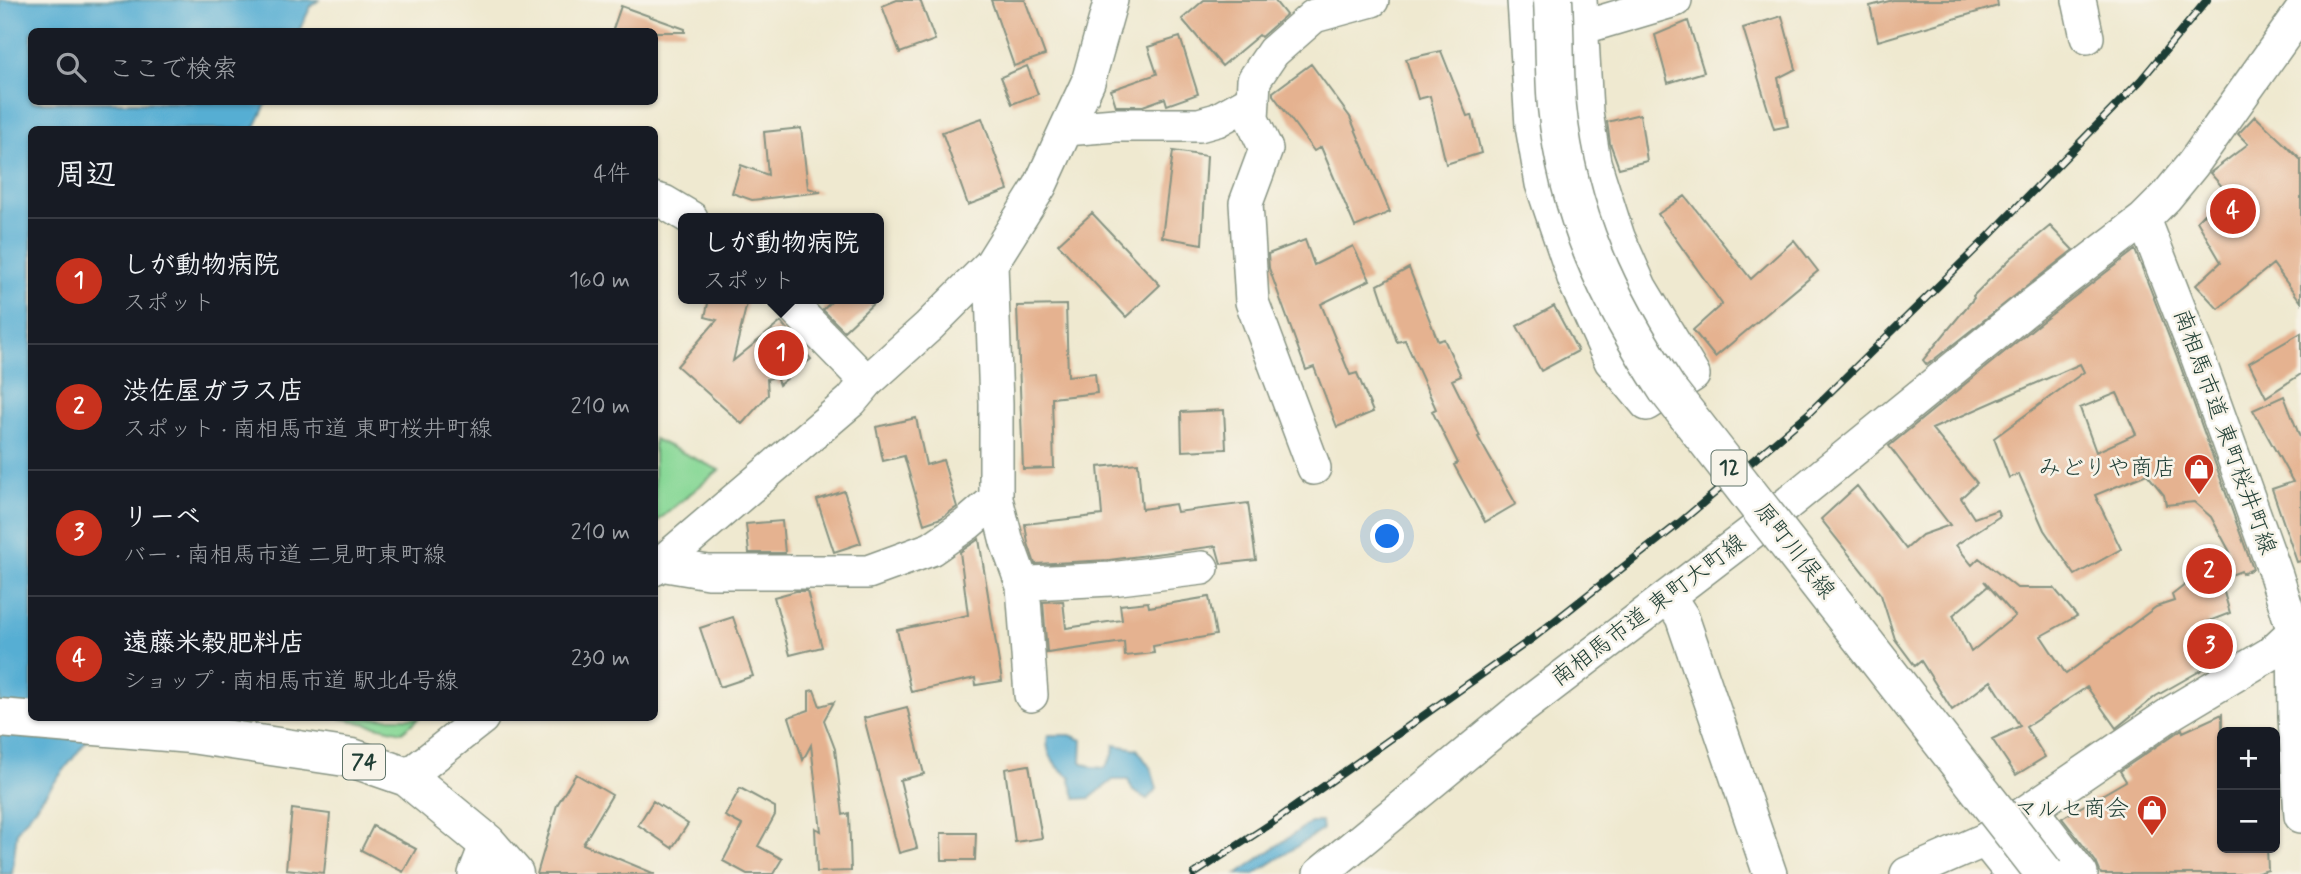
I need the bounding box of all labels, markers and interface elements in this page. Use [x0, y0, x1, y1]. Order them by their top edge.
search box [28, 28, 658, 105]
icon: search [52, 48, 90, 86]
text: ここで検索 [108, 53, 238, 87]
text: 周辺 [56, 156, 116, 195]
text: 4件 [594, 160, 630, 190]
pin: 4 [2210, 185, 2256, 237]
popup [678, 213, 884, 304]
text: しが動物病院 [703, 227, 859, 261]
text: しが動物病院 [123, 249, 279, 283]
text: 1 [74, 266, 84, 296]
text: 160 m [569, 266, 630, 296]
text: スポット [703, 267, 795, 297]
text: スポット [123, 289, 215, 319]
street label: 南相馬市道 東町桜井町線 [2166, 305, 2282, 559]
pin: 1 [758, 327, 804, 379]
text: 渋佐屋ガラス店 [123, 375, 304, 409]
text: 2 [73, 392, 85, 422]
text: 210 m [570, 392, 630, 422]
text: スポット · 南相馬市道 東町桜井町線 [123, 415, 492, 445]
road number: 12 [1712, 450, 1746, 486]
shop icon: みどりや商店 [2182, 452, 2216, 496]
place label: みどりや商店 [2038, 454, 2176, 484]
street label: 原町川俣線 [1747, 496, 1841, 606]
text: リーベ [123, 501, 201, 535]
text: 3 [74, 518, 84, 548]
text: 210 m [570, 518, 630, 548]
your location [1370, 519, 1404, 553]
street label: 南相馬市道 東町大町線 [1546, 528, 1752, 694]
text: バー · 南相馬市道 二見町東町線 [123, 541, 446, 571]
pin: 2 [2186, 545, 2232, 597]
pin: 3 [2187, 620, 2233, 672]
text: 遠藤米穀肥料店 [123, 627, 305, 661]
text: 4 [72, 644, 86, 674]
text: 230 m [571, 644, 630, 674]
text: ショップ · 南相馬市道 駅北4号線 [123, 667, 458, 697]
map controls [2217, 727, 2280, 853]
button: + [2217, 727, 2280, 790]
road number: 74 [343, 744, 385, 780]
button: − [2217, 790, 2280, 853]
shop icon: マルセ商会 [2135, 793, 2169, 837]
place label: マルセ商会 [2014, 795, 2129, 825]

